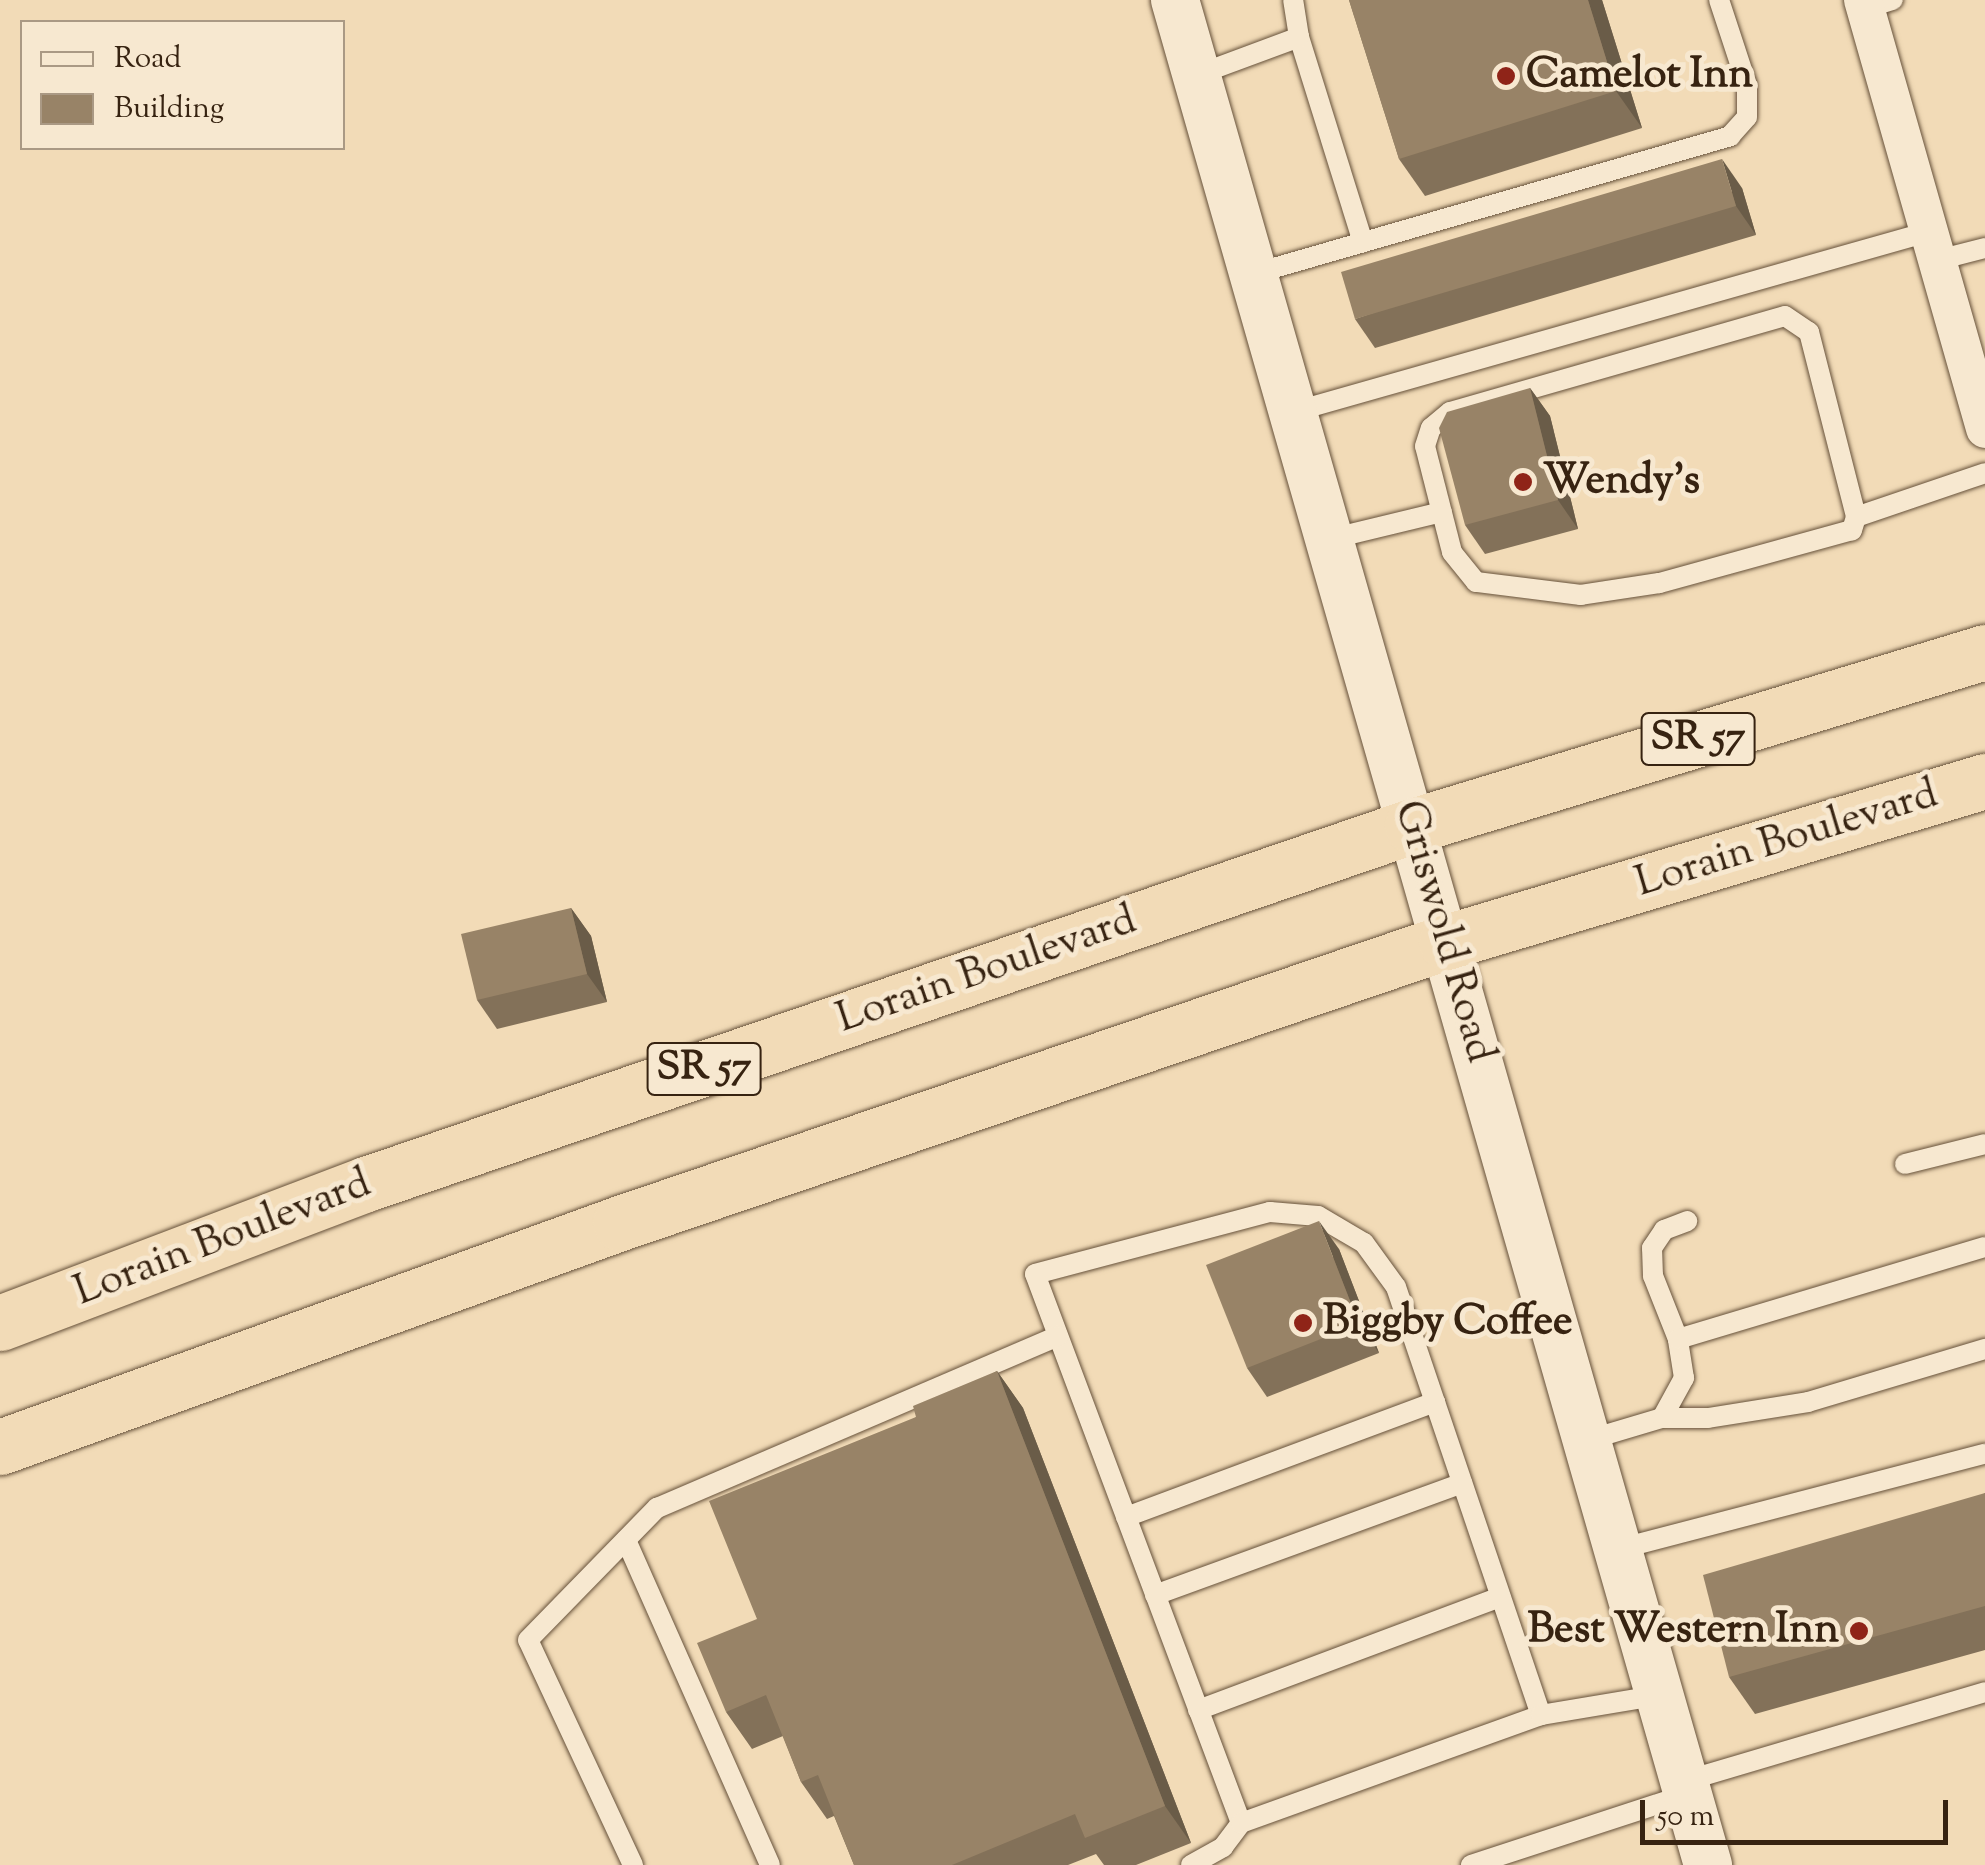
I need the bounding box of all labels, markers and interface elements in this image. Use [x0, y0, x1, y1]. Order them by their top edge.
legend [20, 20, 345, 150]
text: Road [114, 38, 181, 81]
place label: Camelot Inn [1526, 51, 1753, 101]
marker: Camelot Inn [1495, 65, 1517, 87]
text: Building [114, 88, 224, 131]
place label: Wendy's [1543, 457, 1700, 507]
marker: Wendy's [1512, 471, 1534, 493]
road number: SR 57 [1640, 704, 1756, 774]
street label: Lorain Boulevard [1630, 770, 1944, 910]
street label: Griswold Road [1382, 795, 1504, 1069]
street label: Lorain Boulevard [831, 896, 1143, 1046]
road number: SR 57 [646, 1034, 762, 1104]
street label: Lorain Boulevard [68, 1159, 378, 1319]
place label: Biggby Coffee [1323, 1298, 1573, 1348]
marker: Biggby Coffee [1292, 1312, 1314, 1334]
place label: Best Western Inn [1528, 1606, 1839, 1656]
marker: Best Western Inn [1848, 1620, 1870, 1642]
scale bar [1645, 1780, 1952, 1842]
text: 50 m [1657, 1796, 1714, 1839]

